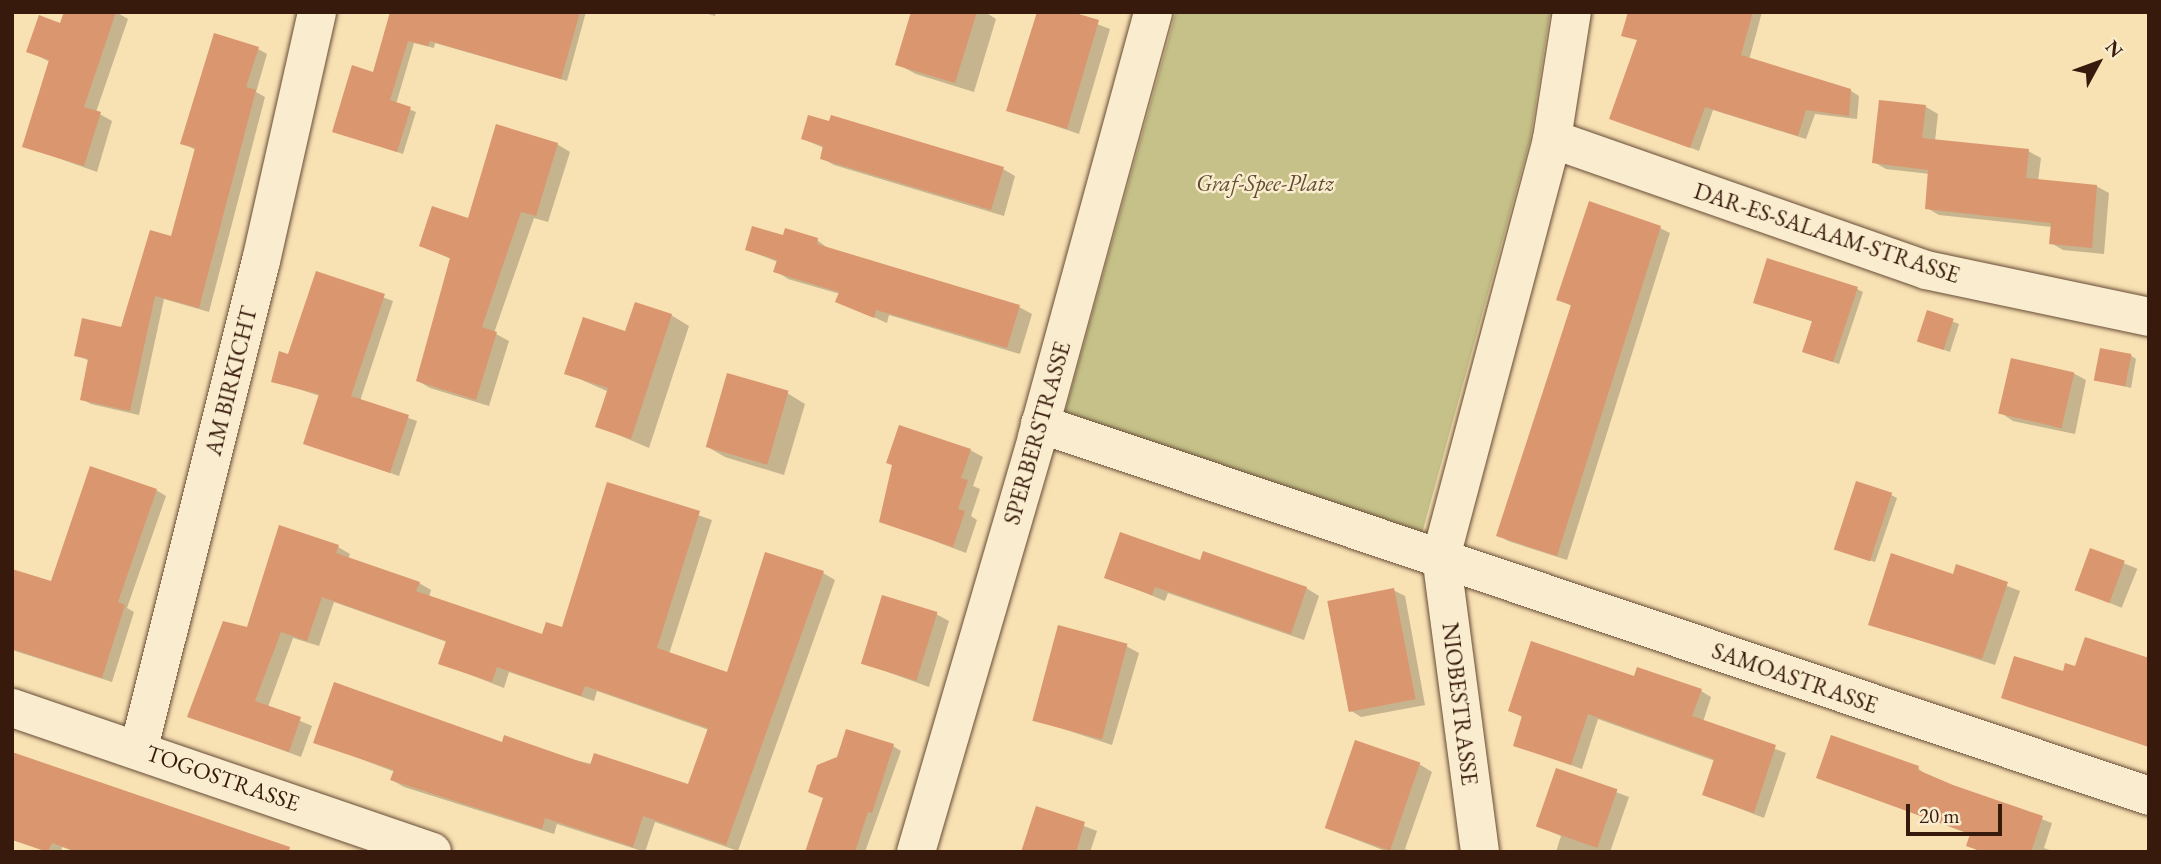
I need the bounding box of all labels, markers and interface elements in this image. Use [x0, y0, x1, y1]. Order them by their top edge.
north arrow [2063, 28, 2133, 98]
text: N [2100, 35, 2129, 63]
park label: Graf-Spee-Platz [1196, 169, 1334, 197]
street label: DAR-ES-SALAAM-STRASSE [1691, 177, 1963, 289]
street label: AM BIRKICHT [199, 304, 263, 458]
street label: SPERBERSTRASSE [998, 338, 1076, 528]
street label: NIOBESTRASSE [1436, 621, 1484, 787]
street label: SAMOASTRASSE [1708, 637, 1882, 719]
street label: TOGOSTRASSE [143, 739, 303, 817]
scale bar [1909, 790, 2005, 834]
text: 20 m [1919, 802, 1960, 829]

